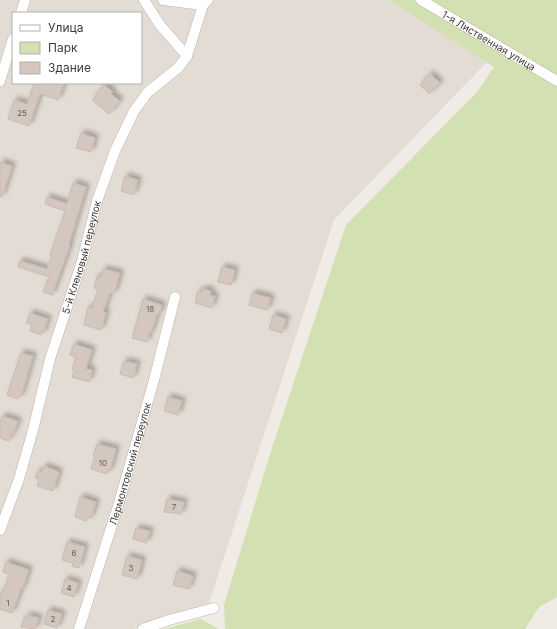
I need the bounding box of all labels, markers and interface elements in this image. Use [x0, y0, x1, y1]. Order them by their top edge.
street label: 1-я Лиственная улица [440, 8, 538, 73]
legend [12, 12, 142, 84]
text: Улица [48, 20, 83, 35]
text: Парк [48, 40, 78, 55]
text: Здание [48, 60, 91, 75]
house number: 25 [17, 108, 27, 118]
street label: 5-й Кленовый переулок [59, 199, 103, 315]
house number: 18 [146, 304, 154, 314]
street label: Лермонтовский переулок [106, 401, 153, 526]
house number: 10 [99, 458, 107, 468]
house number: 7 [172, 502, 177, 512]
house number: 6 [72, 548, 77, 558]
house number: 3 [129, 563, 134, 573]
house number: 4 [66, 583, 72, 593]
house number: 1 [6, 598, 10, 608]
house number: 2 [51, 614, 56, 624]

